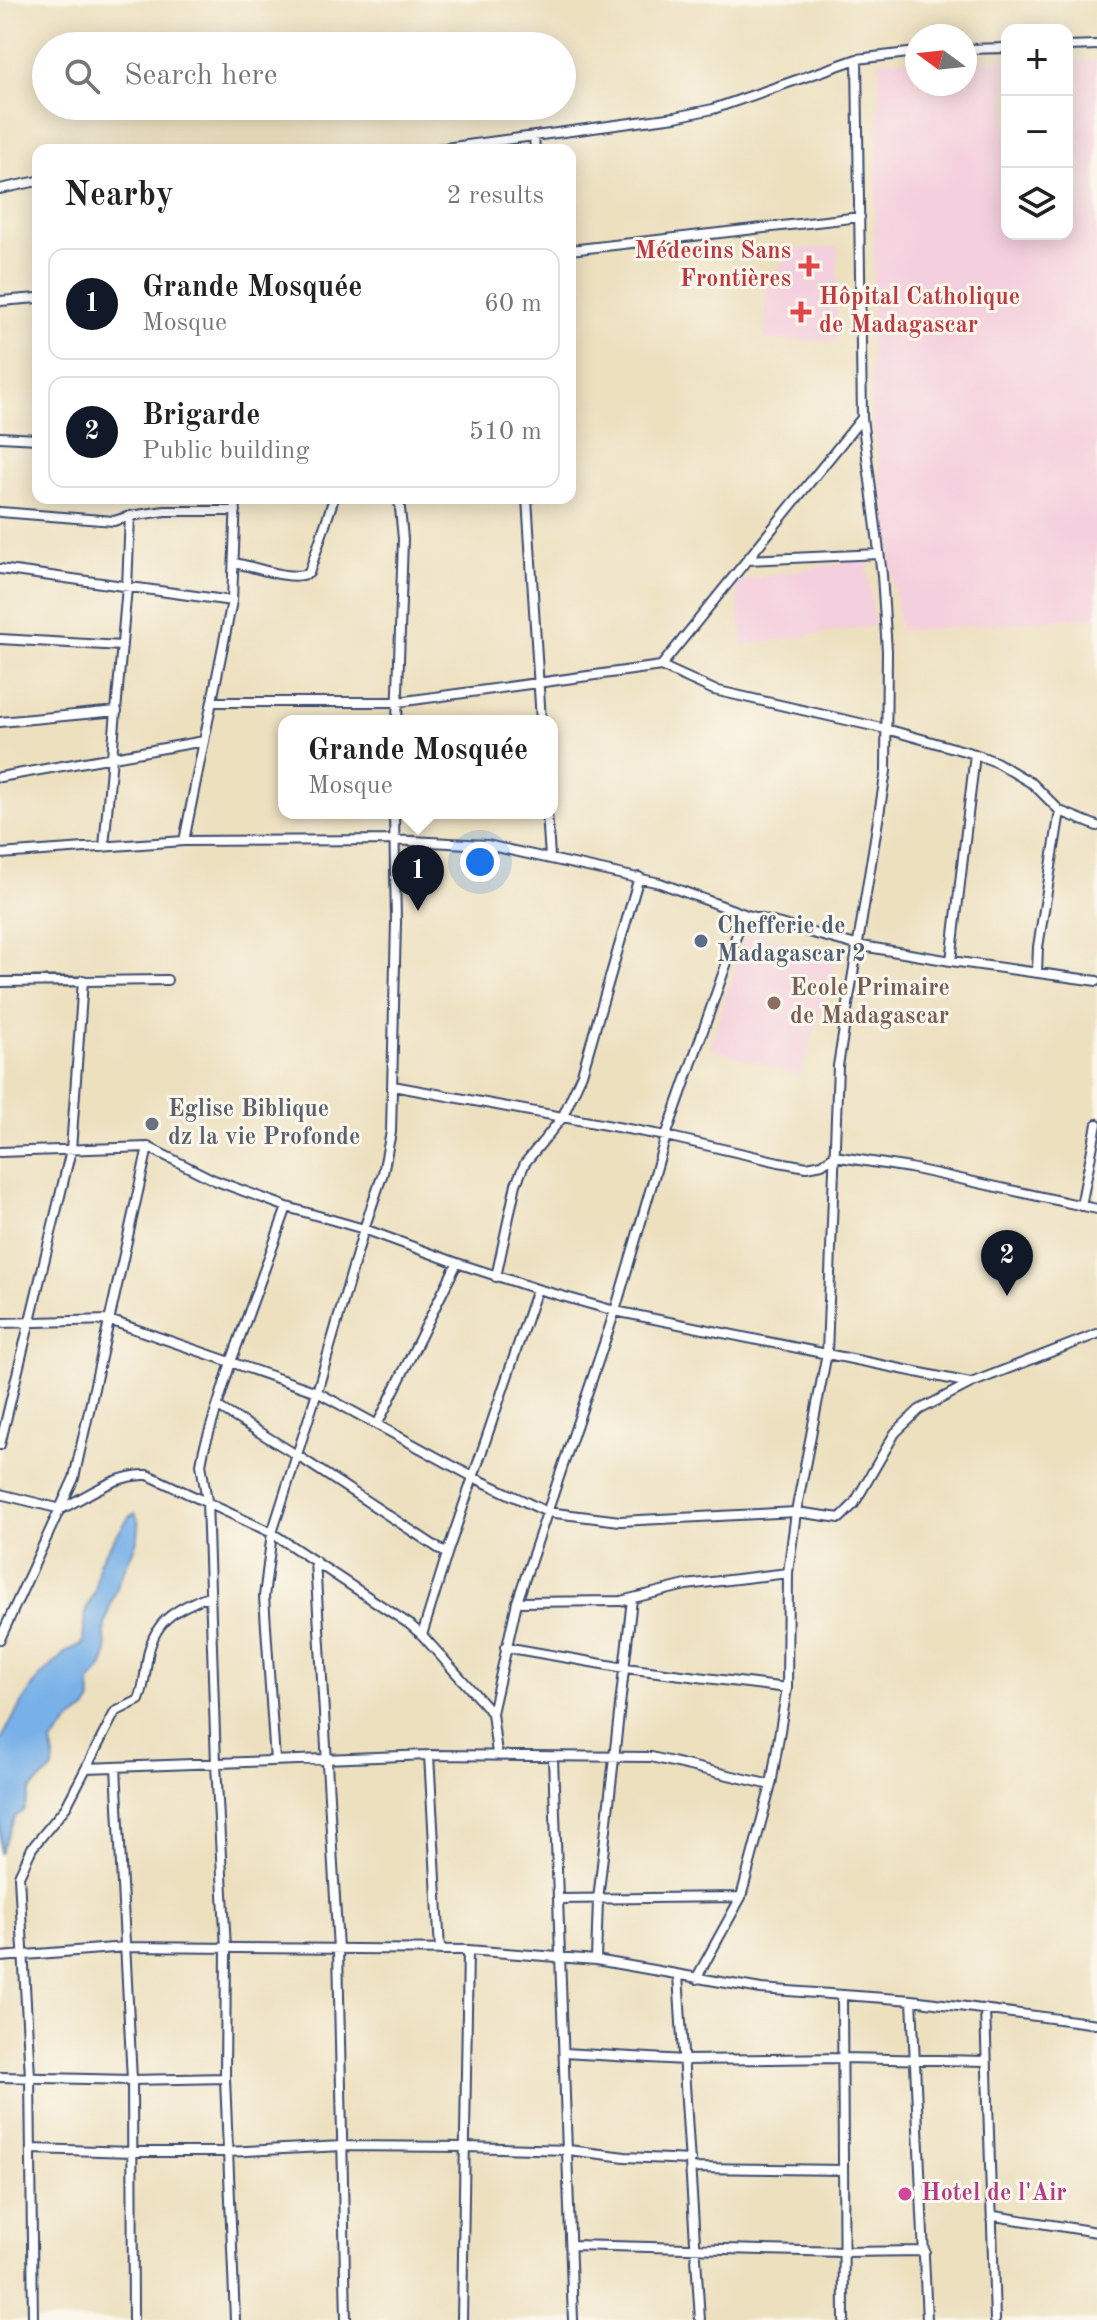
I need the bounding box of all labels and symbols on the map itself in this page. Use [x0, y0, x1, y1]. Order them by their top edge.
north arrow [905, 24, 977, 96]
place label: Médecins Sans Frontières [635, 240, 791, 292]
marker: Médecins Sans Frontières [798, 255, 820, 277]
place label: Hôpital Catholique de Madagascar [819, 286, 1020, 338]
marker: Hôpital Catholique de Madagascar [790, 301, 812, 323]
your location [460, 842, 500, 882]
pin: 1 [392, 845, 444, 911]
place label: Chefferie de Madagascar 2 [717, 915, 866, 967]
marker: Chefferie de Madagascar 2 [692, 932, 710, 950]
place label: Ecole Primaire de Madagascar [790, 977, 950, 1029]
marker: Ecole Primaire de Madagascar [765, 994, 783, 1012]
place label: Eglise Biblique dz la vie Profonde [168, 1098, 360, 1150]
marker: Eglise Biblique dz la vie Profonde [143, 1115, 161, 1133]
pin: 2 [981, 1230, 1033, 1296]
place label: Hotel de l'Air [921, 2182, 1067, 2206]
marker: Hotel de l'Air [896, 2185, 914, 2203]

